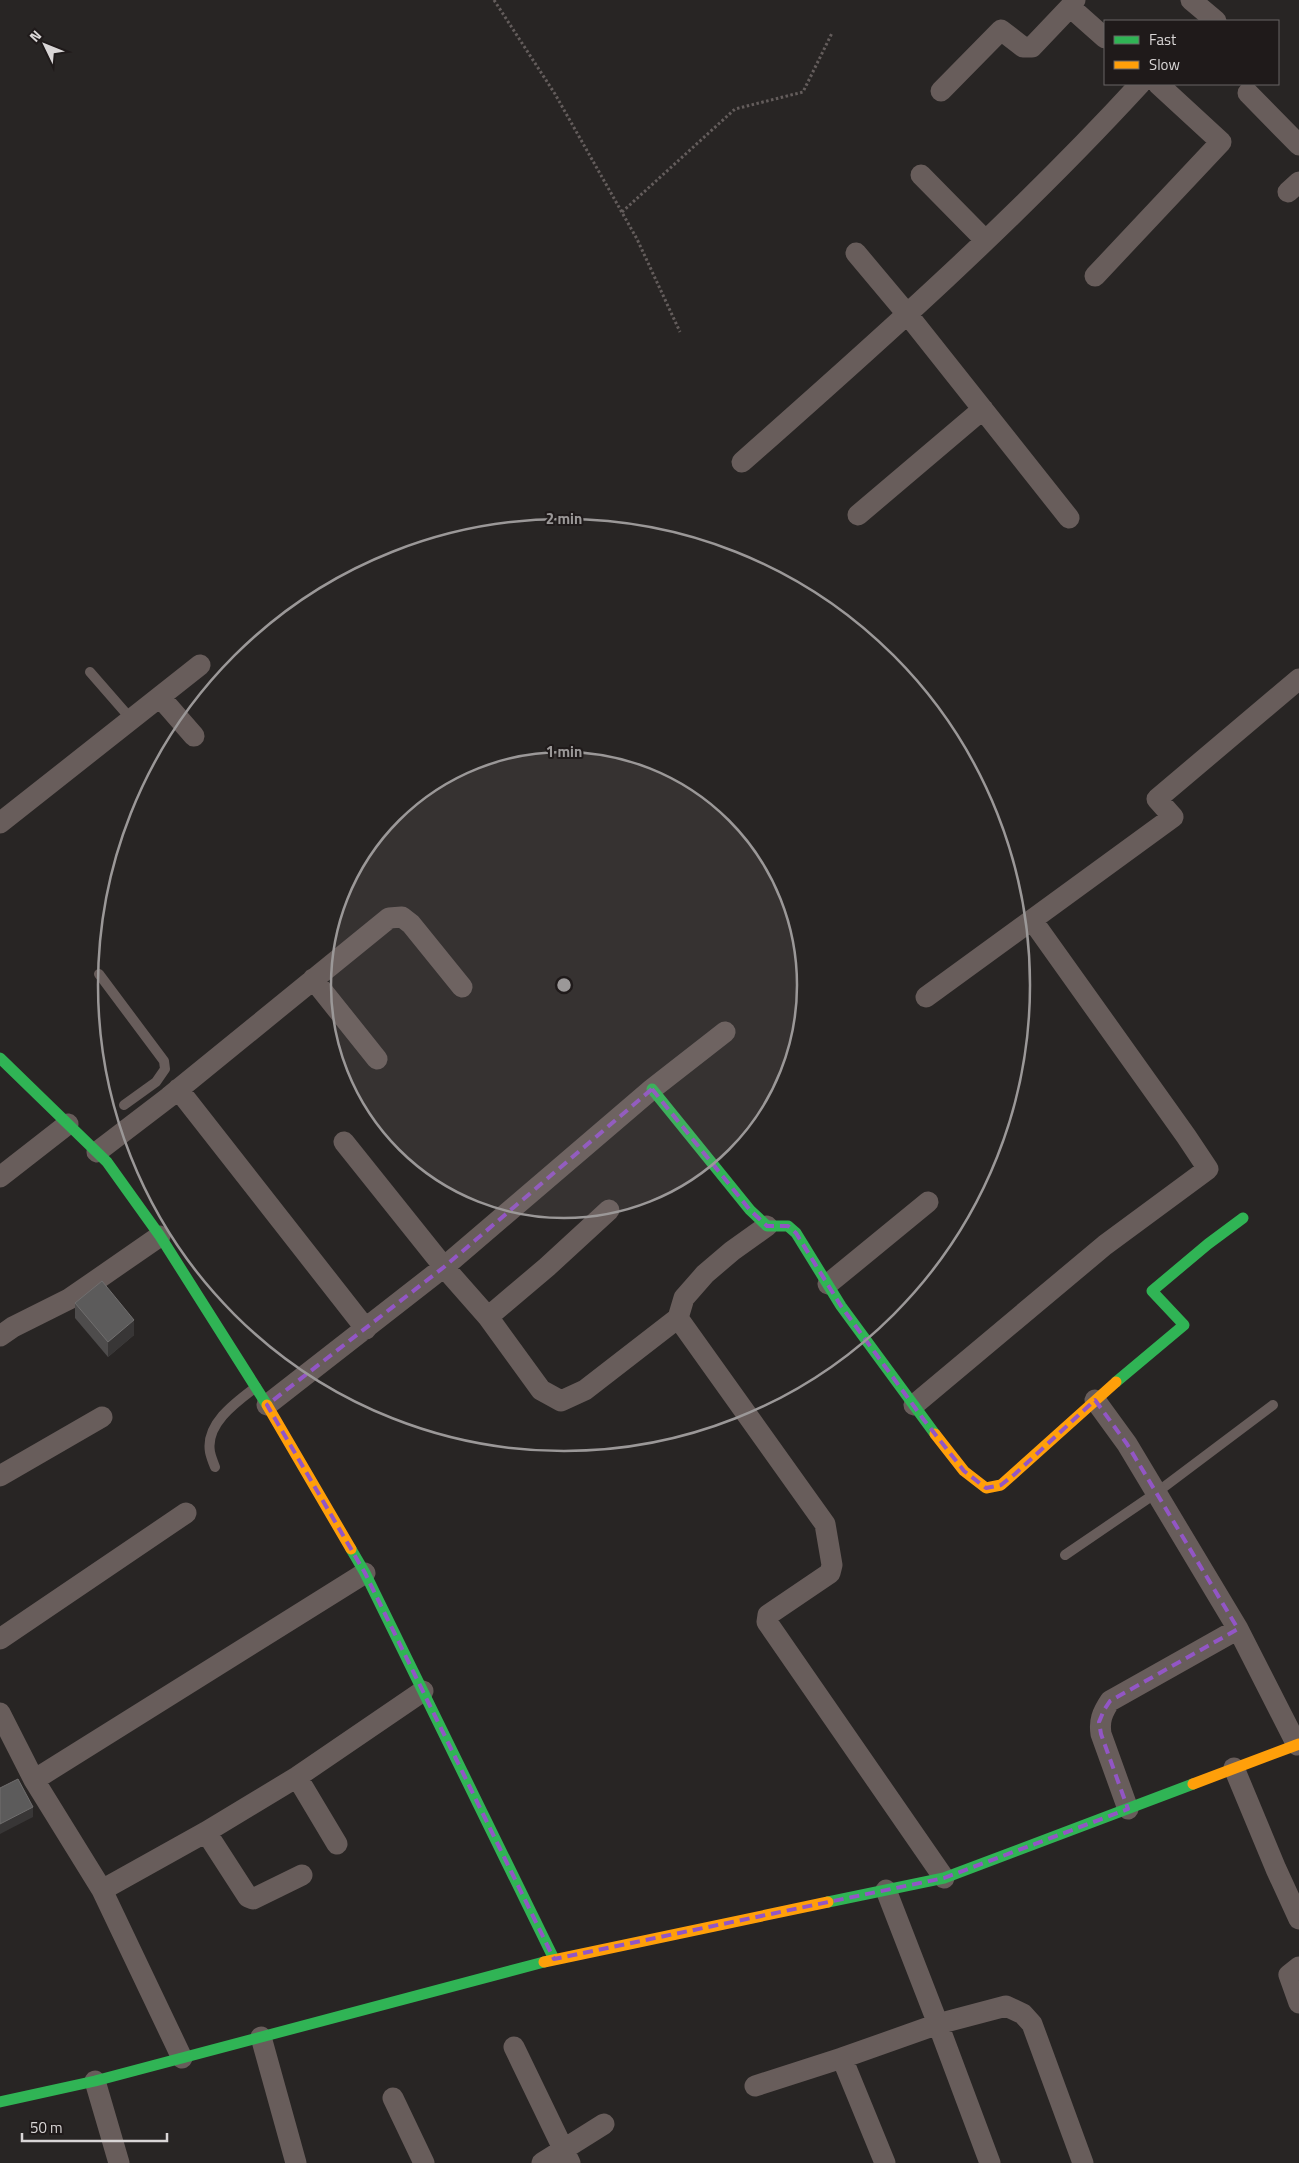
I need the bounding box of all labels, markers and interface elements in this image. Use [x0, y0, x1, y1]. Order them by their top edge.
north arrow [20, 20, 70, 70]
legend [1104, 20, 1279, 85]
text: N [24, 25, 46, 47]
text: Fast [1149, 28, 1177, 51]
text: Slow [1149, 53, 1180, 76]
text: 2 min [546, 507, 582, 530]
text: 1 min [546, 740, 582, 763]
centre of rings [555, 976, 573, 994]
scale bar [22, 2110, 168, 2142]
text: 50 m [30, 2116, 63, 2139]

